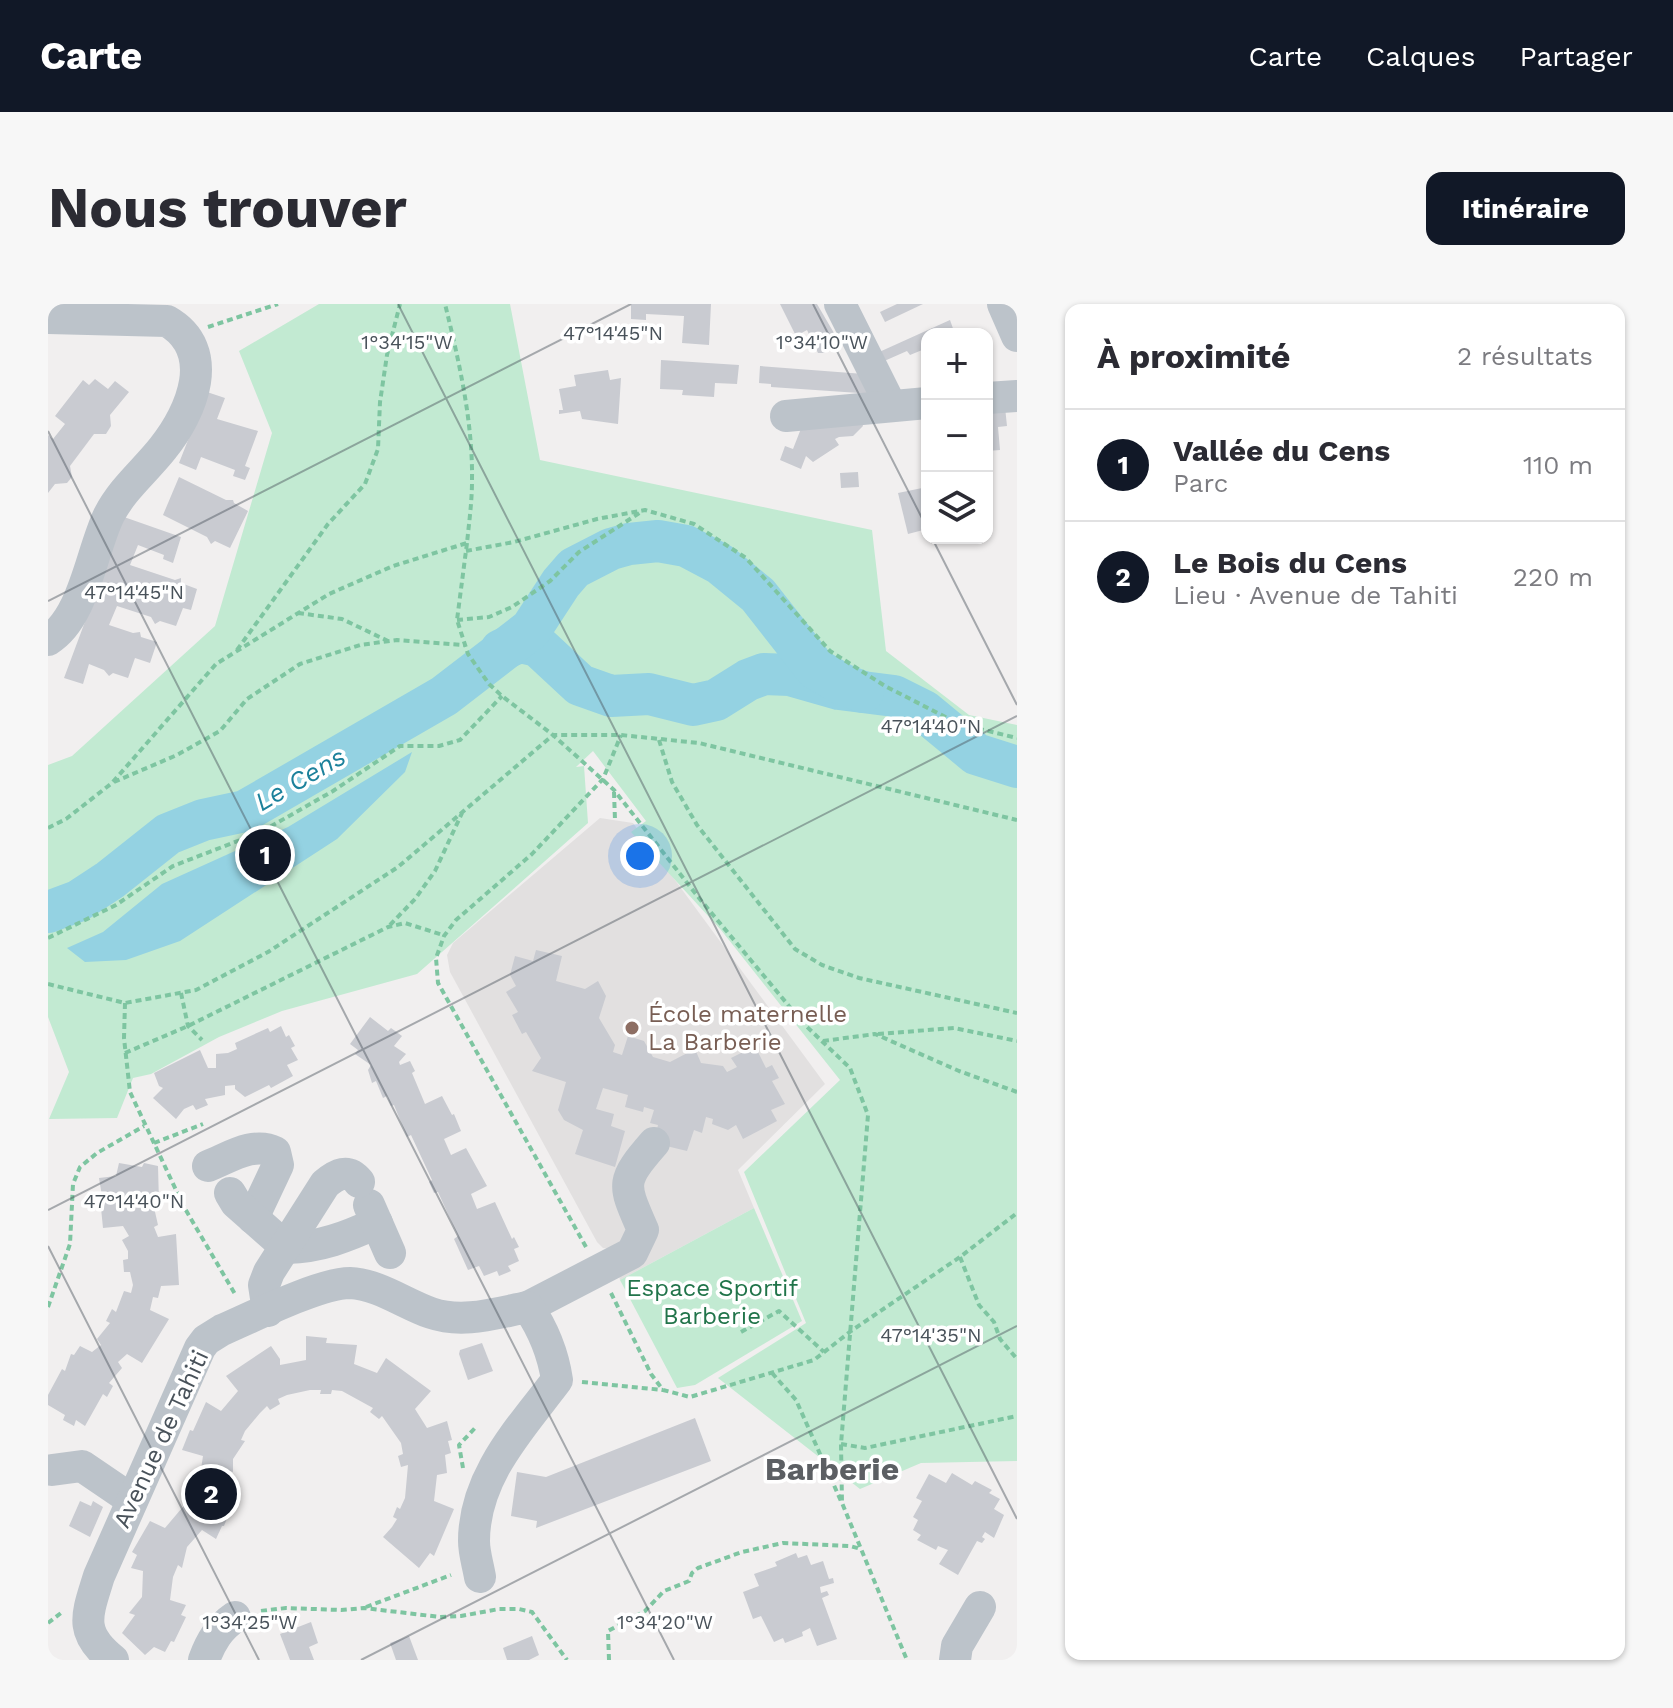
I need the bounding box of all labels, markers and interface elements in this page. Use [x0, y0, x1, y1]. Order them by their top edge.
text: Carte [40, 34, 142, 78]
text: Carte [1249, 40, 1322, 73]
text: Calques [1366, 40, 1475, 73]
text: Partager [1519, 40, 1633, 73]
button: Itinéraire [1426, 172, 1625, 245]
text: Nous trouver [48, 175, 407, 241]
text: 47°14'45"N [563, 321, 663, 345]
map controls [921, 328, 993, 544]
button: + [921, 328, 993, 400]
text: 1°34'15"W [361, 330, 453, 354]
text: 1°34'10"W [776, 330, 868, 354]
text: À proximité [1097, 336, 1291, 376]
text: 2 résultats [1457, 341, 1593, 371]
button: − [921, 400, 993, 472]
text: Vallée du Cens [1173, 433, 1390, 468]
text: 1 [1117, 450, 1129, 480]
text: 110 m [1523, 450, 1593, 480]
text: Parc [1173, 468, 1228, 498]
button: layers [921, 472, 993, 544]
text: Le Bois du Cens [1173, 545, 1407, 580]
text: 2 [1115, 562, 1131, 592]
text: 220 m [1513, 562, 1593, 592]
text: 47°14'45"N [84, 580, 184, 604]
text: Lieu · Avenue de Tahiti [1173, 580, 1458, 610]
text: 47°14'40"N [881, 714, 981, 738]
water label: Le Cens [249, 741, 351, 817]
pin: 1 [239, 825, 291, 885]
your location [620, 836, 660, 876]
place label: École maternelle La Barberie [648, 1000, 847, 1056]
marker: École maternelle La Barberie [623, 1019, 641, 1037]
text: 47°14'40"N [84, 1189, 184, 1213]
park label: Espace Sportif Barberie [626, 1274, 798, 1330]
text: 47°14'35"N [880, 1323, 982, 1347]
street label: Avenue de Tahiti [108, 1346, 214, 1532]
district label: Barberie [765, 1450, 899, 1488]
pin: 2 [185, 1464, 237, 1524]
text: 1°34'25"W [202, 1610, 298, 1634]
text: 1°34'20"W [617, 1610, 713, 1634]

